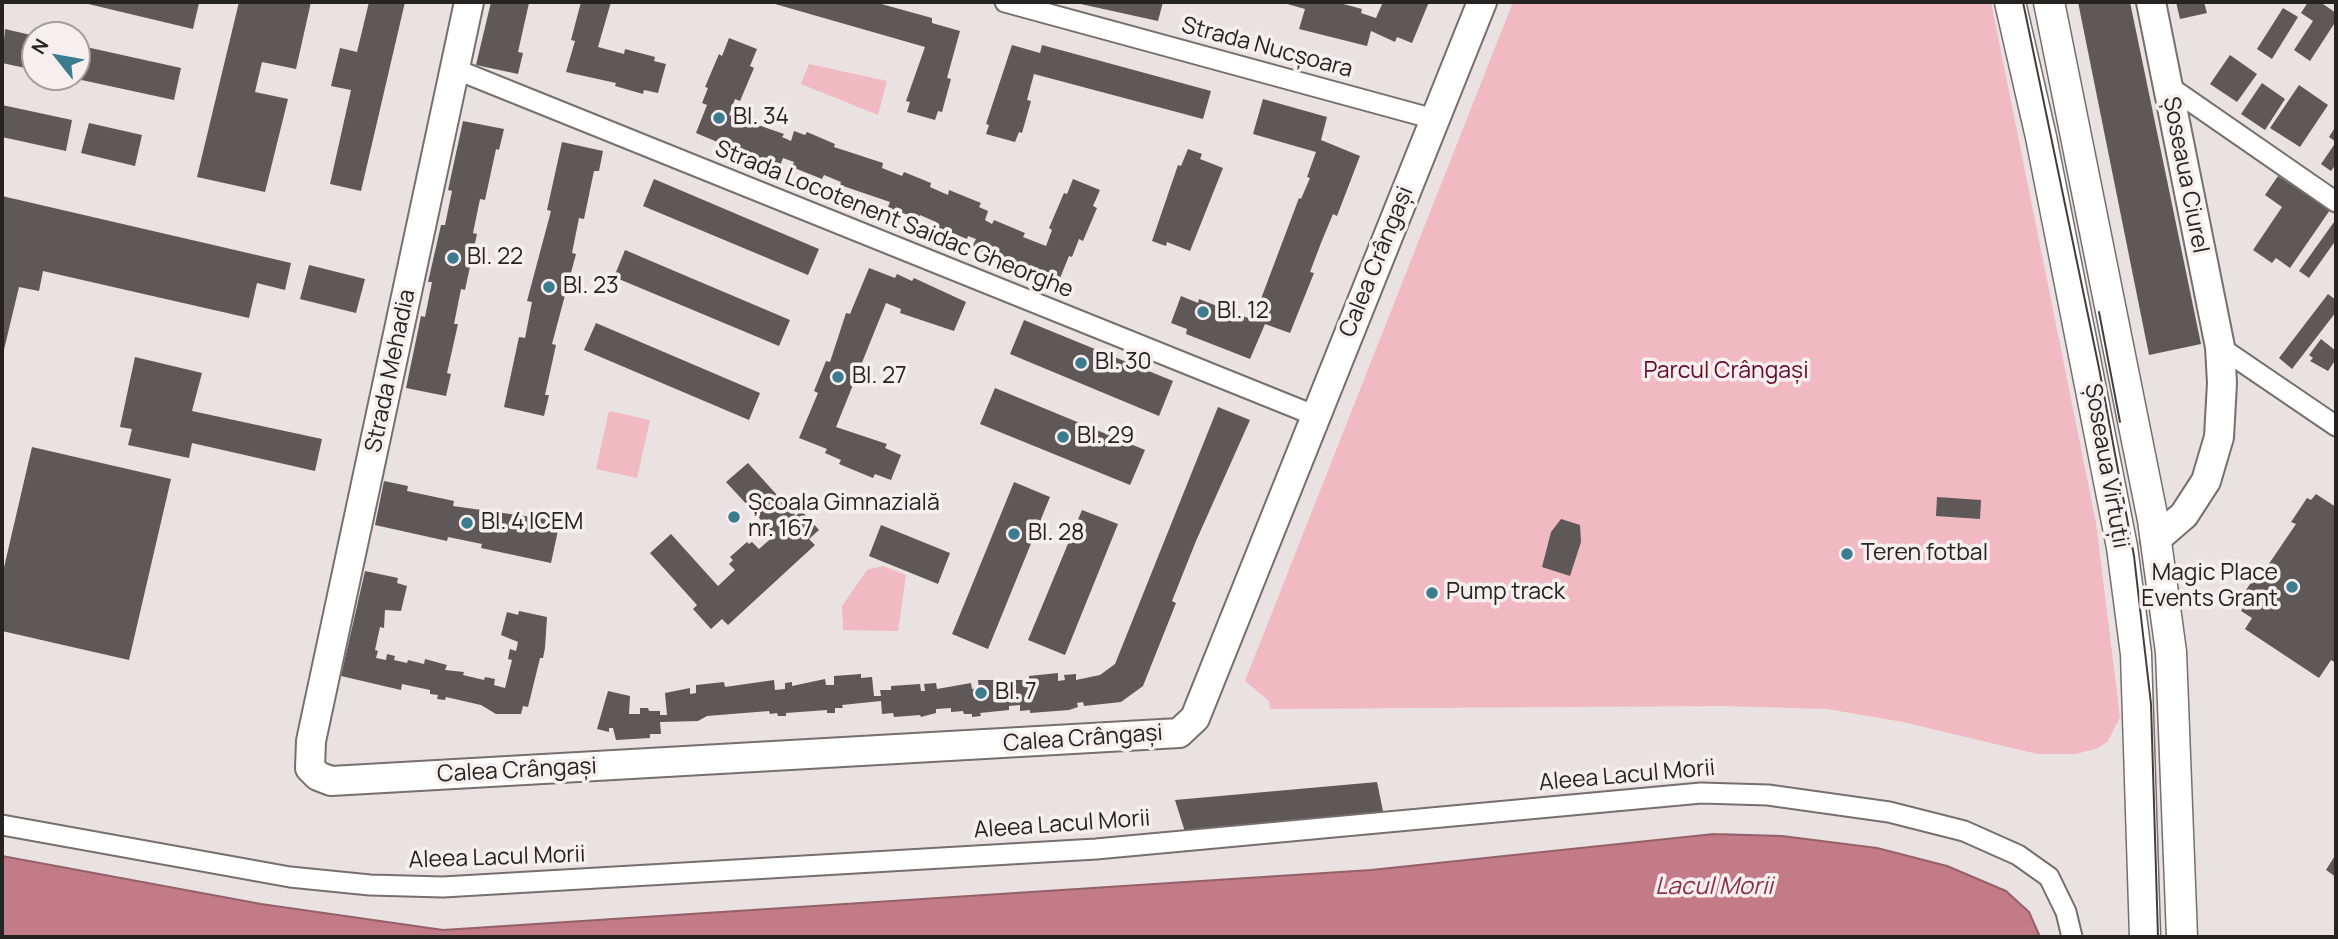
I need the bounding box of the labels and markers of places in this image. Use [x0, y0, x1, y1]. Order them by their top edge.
place label: Bl. 34 [733, 104, 789, 132]
marker: Bl. 34 [711, 110, 727, 126]
place label: Bl. 22 [467, 244, 523, 272]
marker: Bl. 22 [445, 250, 461, 266]
place label: Bl. 23 [563, 273, 619, 301]
marker: Bl. 23 [541, 279, 557, 295]
place label: Bl. 12 [1217, 298, 1269, 326]
marker: Bl. 12 [1195, 304, 1211, 320]
place label: Bl. 30 [1095, 349, 1152, 377]
marker: Bl. 30 [1073, 355, 1089, 371]
place label: Bl. 27 [852, 363, 907, 391]
marker: Bl. 27 [830, 369, 846, 385]
place label: Bl. 29 [1077, 423, 1134, 451]
marker: Bl. 29 [1055, 429, 1071, 445]
place label: Școala Gimnazială nr. 167 [748, 490, 940, 544]
place label: Bl. 4 ICEM [481, 509, 583, 537]
marker: Școala Gimnazială nr. 167 [726, 509, 742, 525]
marker: Bl. 4 ICEM [459, 515, 475, 531]
place label: Bl. 28 [1028, 520, 1084, 548]
marker: Bl. 28 [1006, 526, 1022, 542]
place label: Teren fotbal [1861, 540, 1988, 568]
marker: Teren fotbal [1839, 546, 1855, 562]
place label: Magic Place Events Grant [2141, 560, 2278, 614]
place label: Pump track [1446, 579, 1565, 607]
marker: Magic Place Events Grant [2284, 579, 2300, 595]
marker: Pump track [1424, 585, 1440, 601]
place label: Bl. 7 [995, 679, 1036, 707]
marker: Bl. 7 [973, 685, 989, 701]

